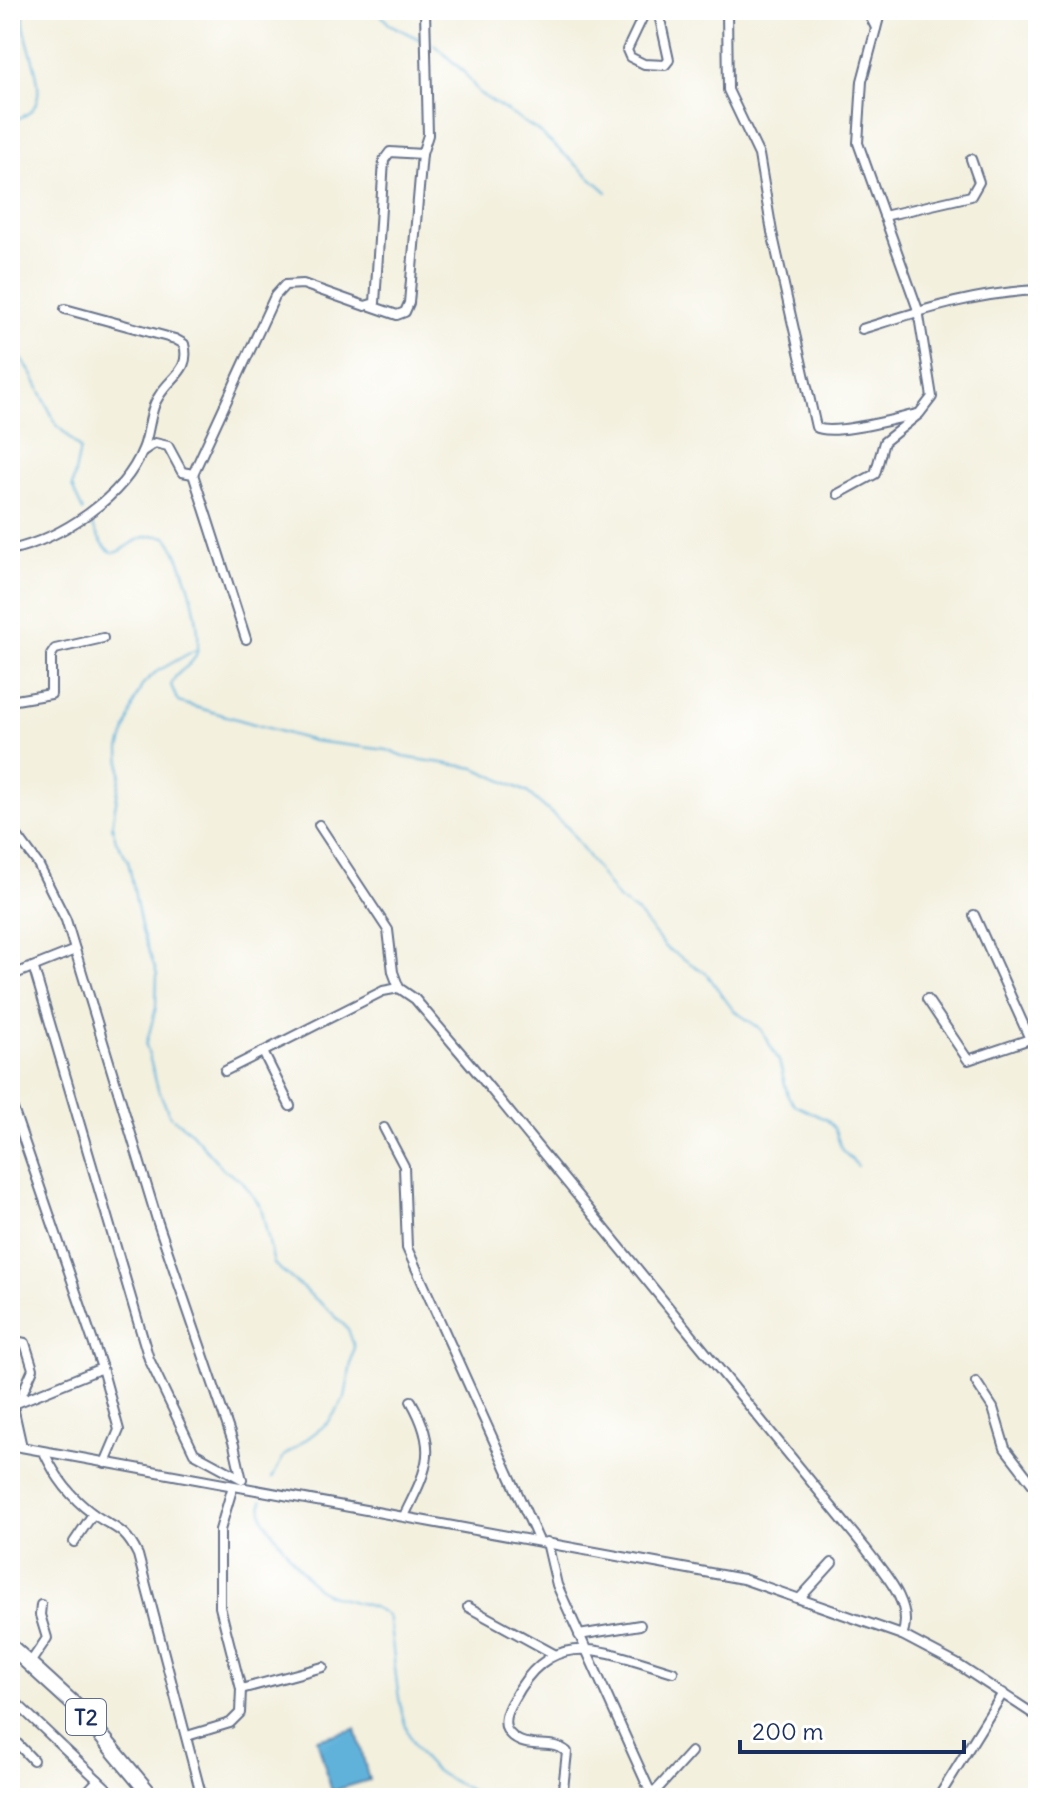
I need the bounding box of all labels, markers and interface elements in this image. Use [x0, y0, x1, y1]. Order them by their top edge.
road number: T2 [66, 1699, 106, 1735]
scale bar [740, 1704, 964, 1754]
text: 200 m [752, 1716, 824, 1746]

